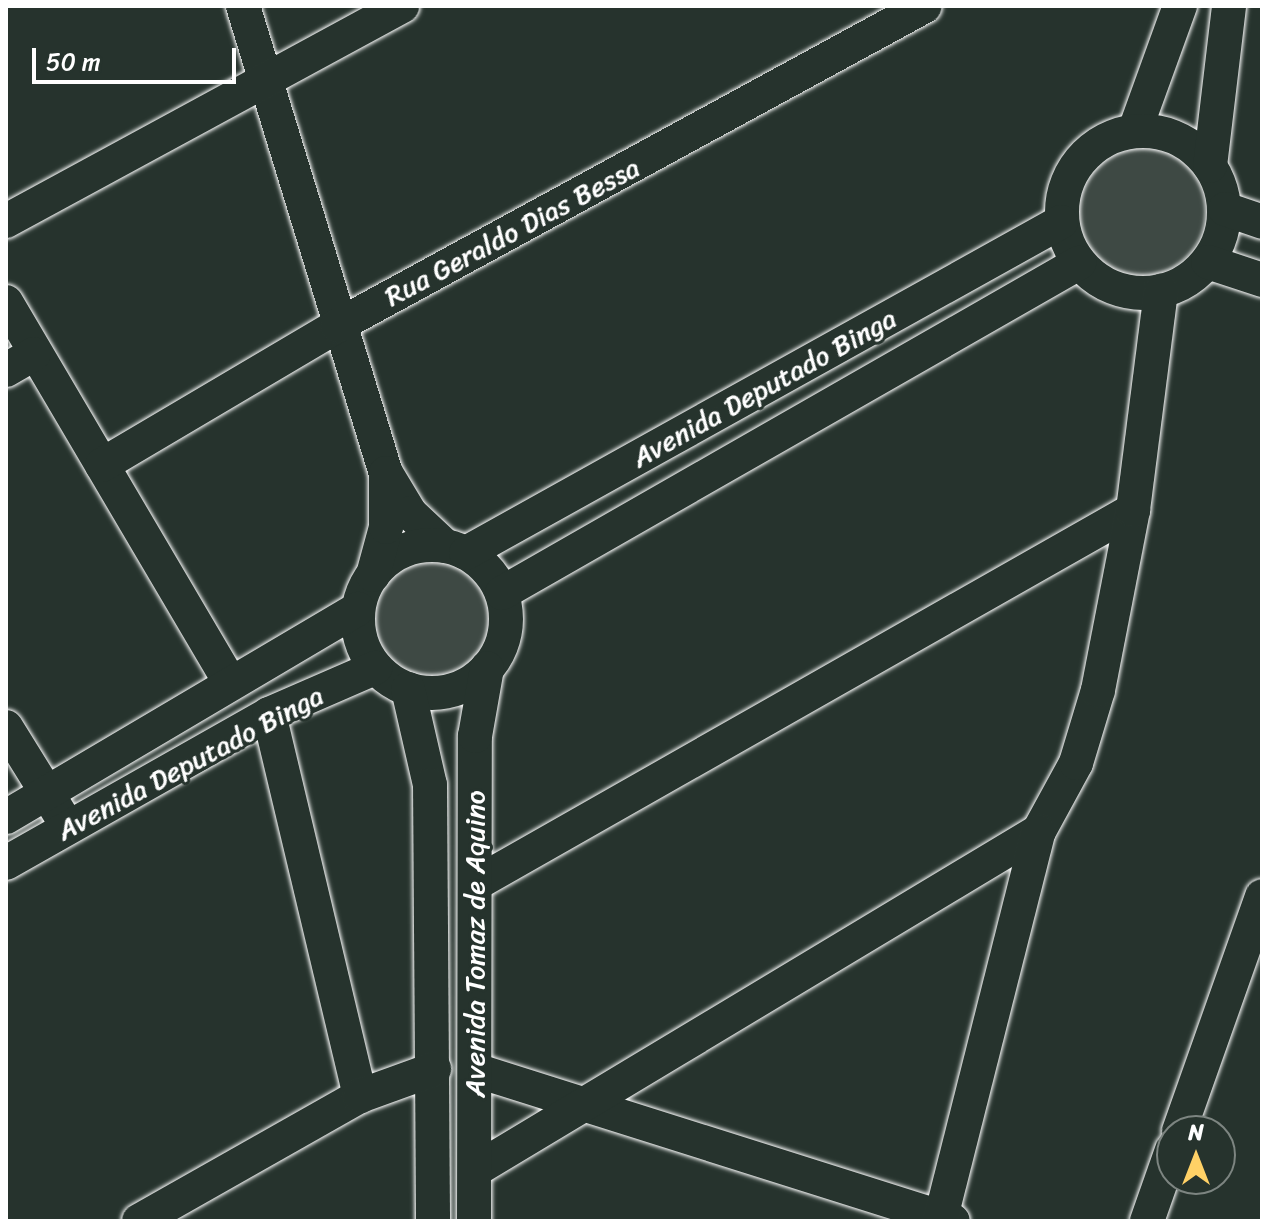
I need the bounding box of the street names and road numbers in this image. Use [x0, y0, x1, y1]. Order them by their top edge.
street label: Rua Geraldo Dias Bessa [378, 150, 646, 314]
street label: Avenida Deputado Binga [626, 301, 902, 475]
street label: Avenida Deputado Binga [51, 678, 329, 848]
street label: Avenida Tomaz de Aquino [458, 790, 492, 1098]

